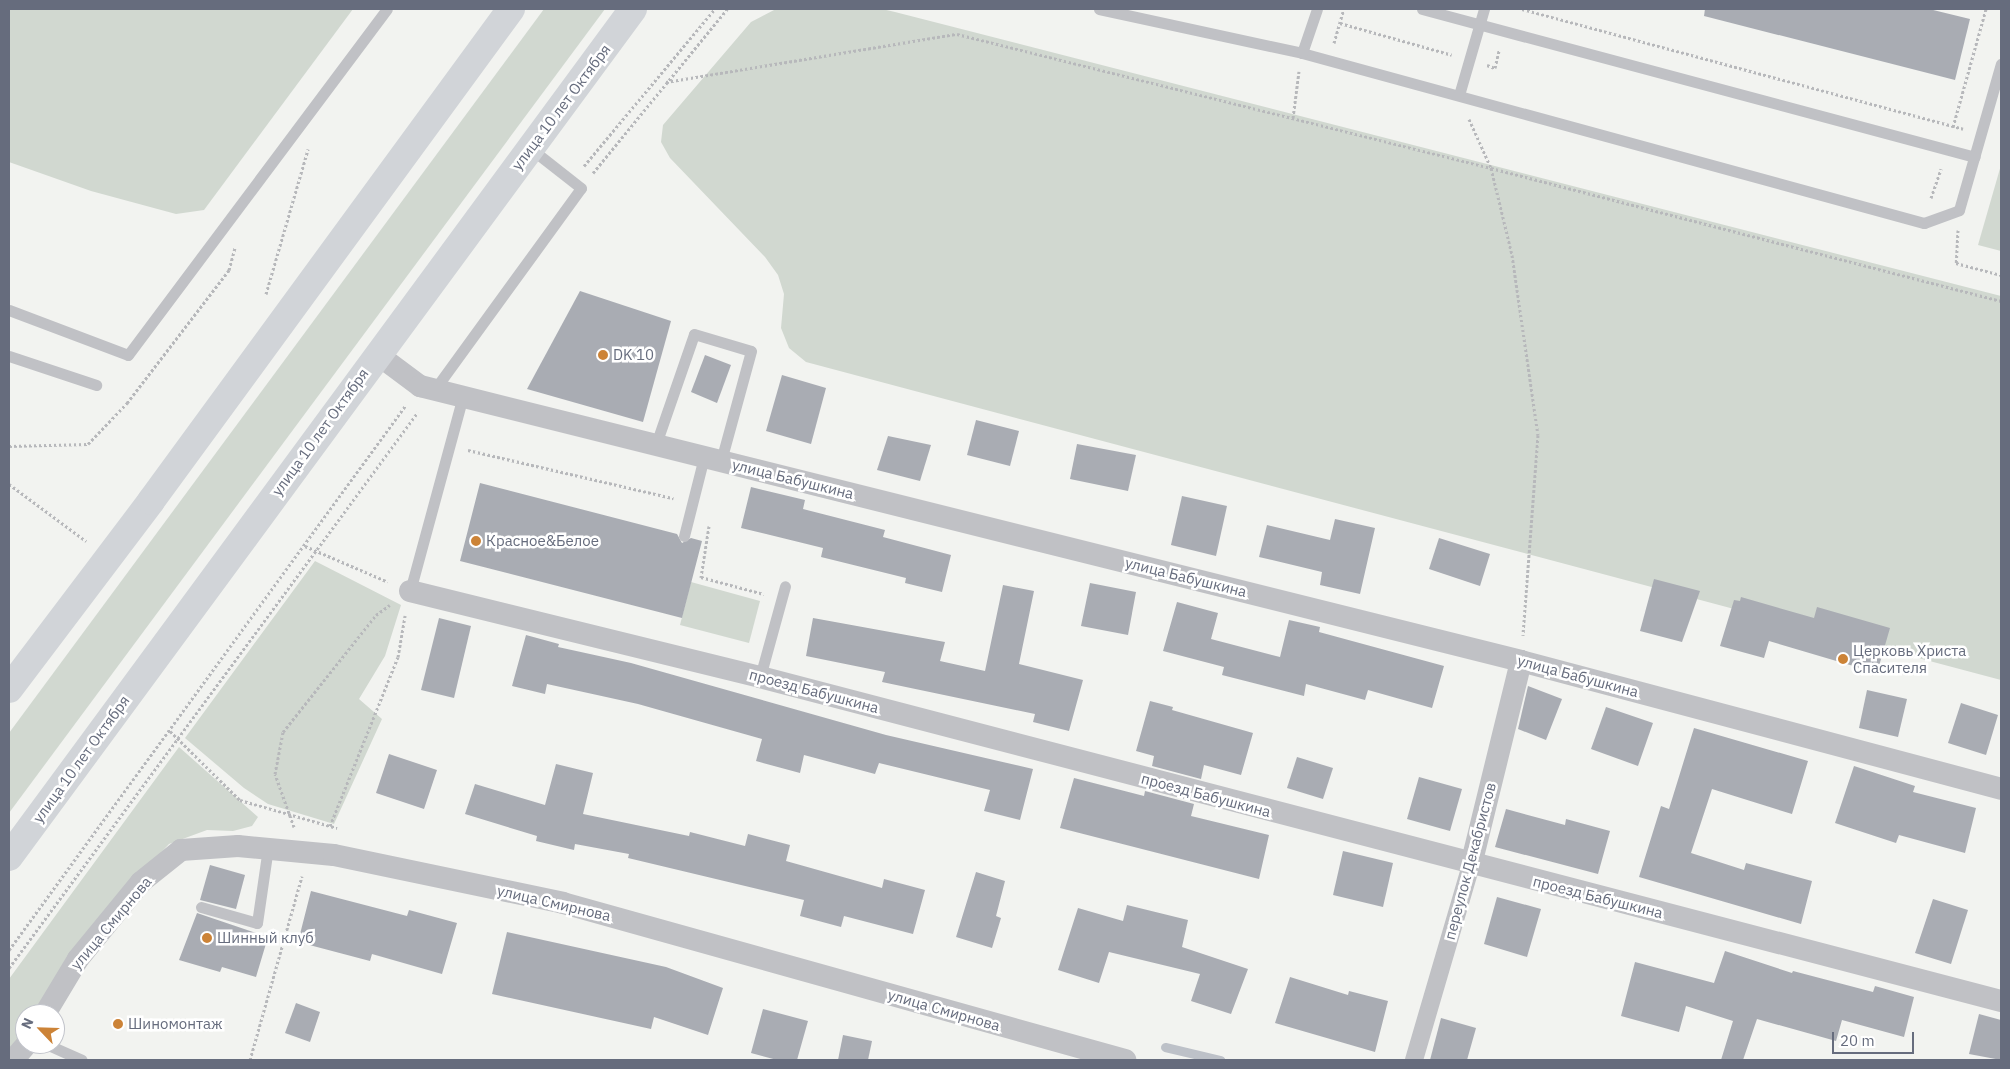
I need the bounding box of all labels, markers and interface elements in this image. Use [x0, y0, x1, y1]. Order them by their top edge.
street label: улица 10 лет Октября [508, 41, 614, 173]
place label: DK 10 [613, 346, 654, 364]
marker: DK 10 [597, 349, 609, 361]
street label: улица 10 лет Октября [268, 365, 372, 499]
street label: улица Бабушкина [730, 455, 856, 503]
place label: Красное&Белое [486, 532, 599, 550]
marker: Красное&Белое [470, 535, 482, 547]
street label: улица Бабушкина [1123, 553, 1249, 601]
place label: Церковь Христа Спасителя [1853, 641, 1966, 676]
street label: улица Бабушкина [1516, 651, 1640, 701]
marker: Церковь Христа Спасителя [1837, 653, 1849, 665]
street label: проезд Бабушкина [747, 665, 881, 717]
street label: улица 10 лет Октября [29, 692, 133, 826]
street label: проезд Бабушкина [1139, 769, 1273, 821]
street label: переулок Декабристов [1440, 780, 1500, 942]
street label: проезд Бабушкина [1531, 872, 1665, 922]
street label: улица Смирнова [67, 873, 155, 973]
street label: улица Смирнова [496, 881, 612, 925]
place label: Шинный клуб [217, 929, 314, 947]
marker: Шинный клуб [201, 932, 213, 944]
street label: улица Смирнова [886, 985, 1002, 1035]
north arrow [15, 1004, 65, 1054]
text: N [17, 1015, 37, 1032]
place label: Шиномонтаж [128, 1015, 222, 1033]
marker: Шиномонтаж [112, 1018, 124, 1030]
scale bar [1835, 1022, 1918, 1054]
text: 20 m [1840, 1031, 1875, 1050]

